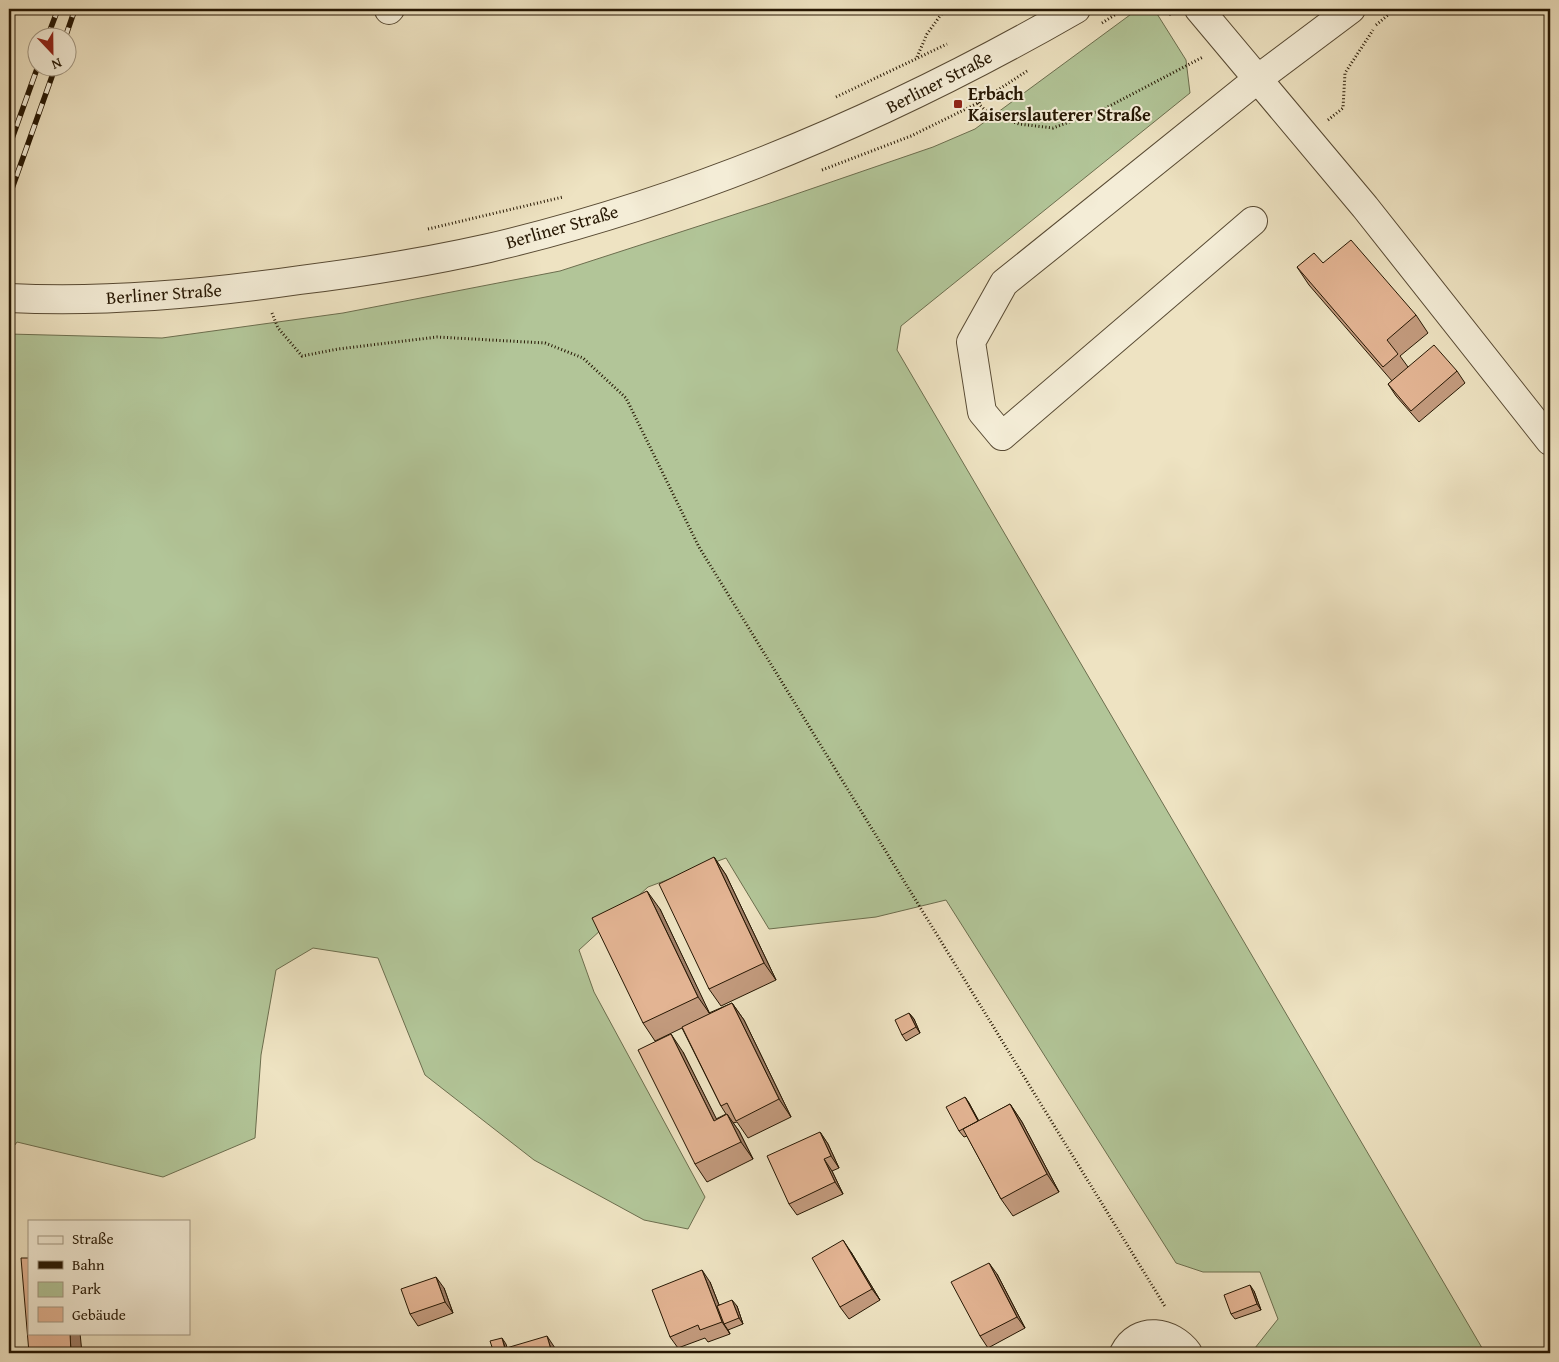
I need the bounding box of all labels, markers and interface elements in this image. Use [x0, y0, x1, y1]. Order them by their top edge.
north arrow [28, 28, 78, 78]
street label: Berliner Straße [881, 43, 997, 120]
text: N [48, 53, 65, 75]
place label: Erbach Kaiserslauterer Straße [968, 80, 1151, 128]
marker: Erbach Kaiserslauterer Straße [952, 98, 964, 110]
street label: Berliner Straße [502, 198, 621, 255]
street label: Berliner Straße [105, 276, 223, 311]
legend [28, 1220, 190, 1334]
text: Straße [72, 1228, 114, 1249]
text: Bahn [72, 1254, 105, 1275]
text: Park [72, 1278, 101, 1299]
text: Gebäude [72, 1304, 126, 1325]

